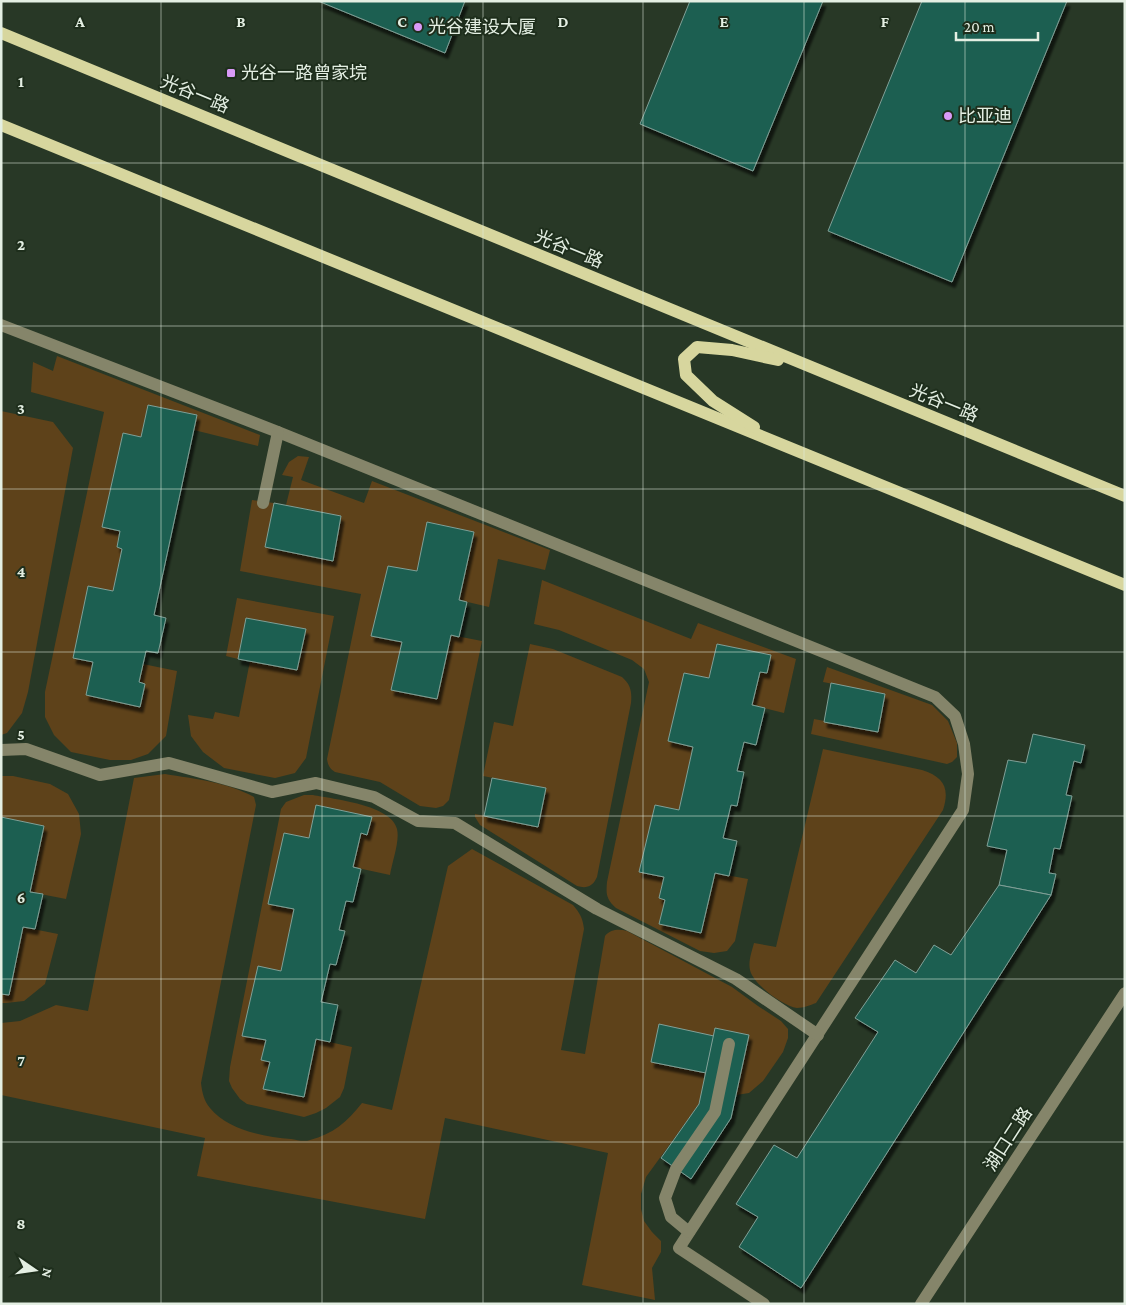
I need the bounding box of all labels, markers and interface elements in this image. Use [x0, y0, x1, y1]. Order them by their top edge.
scale bar [956, 10, 1038, 42]
text: A [74, 13, 85, 30]
text: B [236, 13, 246, 30]
text: C [397, 13, 407, 30]
text: D [557, 13, 569, 30]
text: E [719, 13, 729, 30]
text: F [881, 13, 890, 30]
place label: 光谷建设大厦 [428, 17, 536, 37]
text: 20 m [964, 19, 995, 35]
marker: 光谷建设大厦 [412, 21, 424, 33]
place label: 光谷一路曾家垸 [241, 63, 367, 83]
marker: 光谷一路曾家垸 [225, 67, 237, 79]
street label: 光谷一路 [158, 71, 232, 117]
text: 1 [18, 73, 24, 90]
place label: 比亚迪 [958, 106, 1012, 126]
marker: 比亚迪 [942, 110, 954, 122]
street label: 光谷一路 [532, 226, 606, 272]
text: 2 [17, 236, 25, 253]
street label: 光谷一路 [907, 380, 981, 426]
text: 3 [17, 400, 25, 417]
text: 4 [17, 563, 26, 580]
text: 5 [17, 726, 25, 743]
text: 6 [17, 889, 25, 906]
text: 7 [17, 1052, 25, 1069]
street label: 湖口二路 [980, 1103, 1036, 1175]
text: 8 [16, 1215, 26, 1232]
north arrow [10, 1245, 60, 1295]
text: N [39, 1266, 57, 1280]

